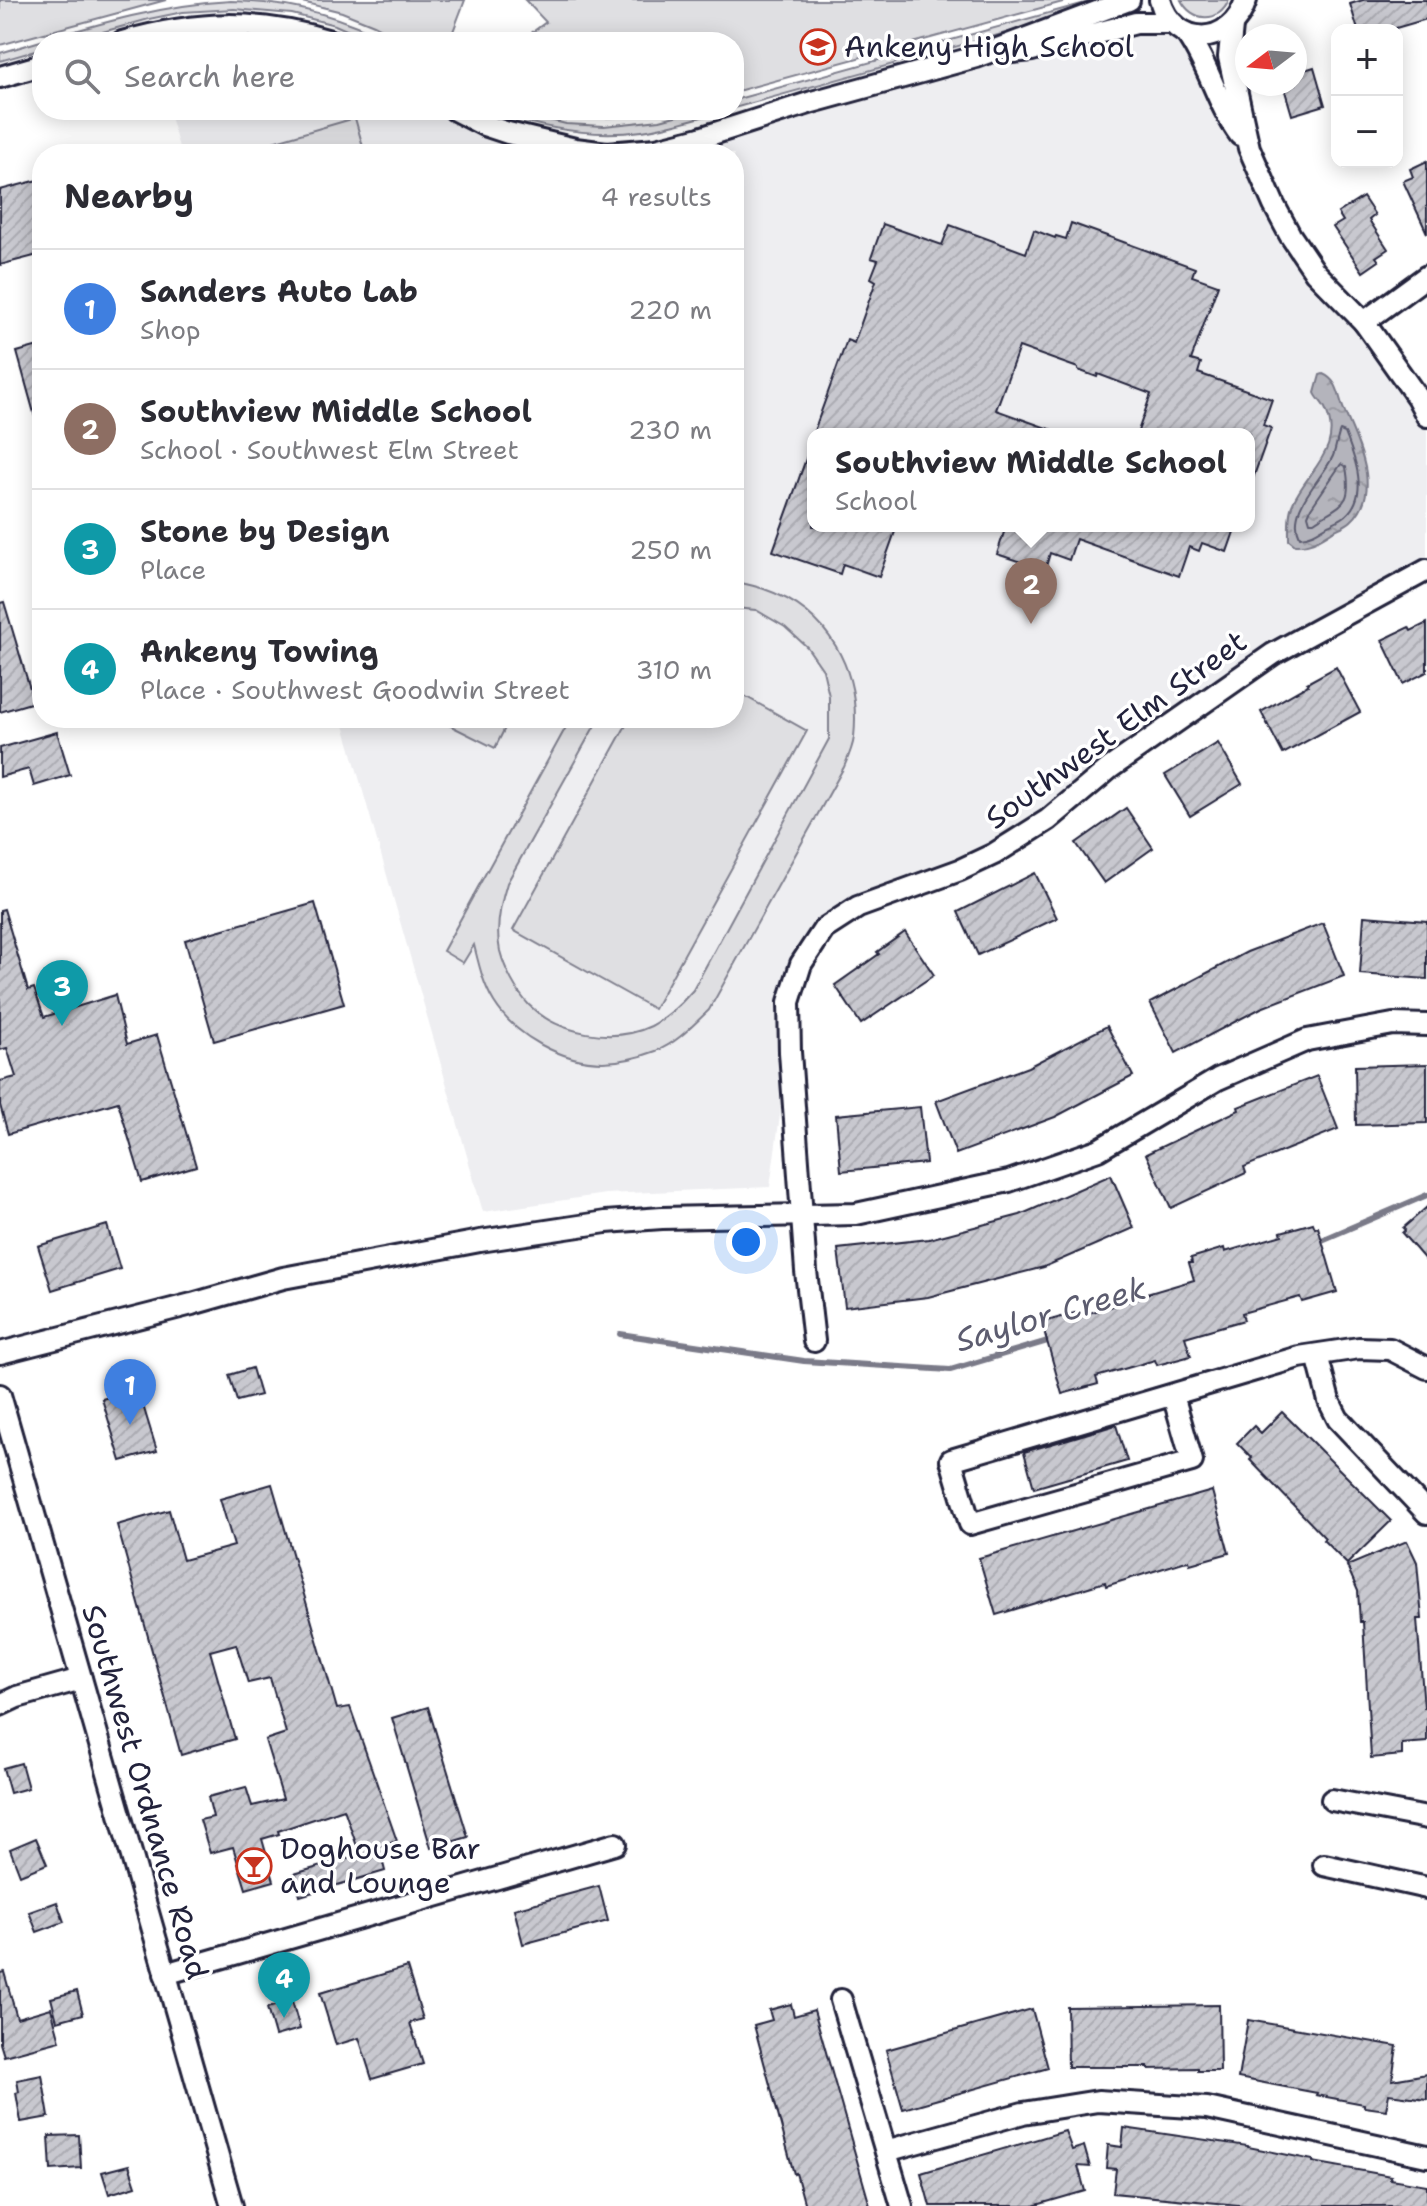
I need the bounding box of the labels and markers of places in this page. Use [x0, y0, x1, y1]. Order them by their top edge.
place label: Ankeny High School [844, 26, 1134, 67]
school or university icon: Ankeny High School [799, 28, 837, 66]
pin: 2 [1005, 558, 1057, 624]
pin: 3 [36, 960, 88, 1026]
pin: 1 [104, 1359, 156, 1425]
place label: Doghouse Bar and Lounge [280, 1828, 481, 1903]
bar icon: Doghouse Bar and Lounge [235, 1847, 273, 1885]
pin: 4 [258, 1952, 310, 2018]

